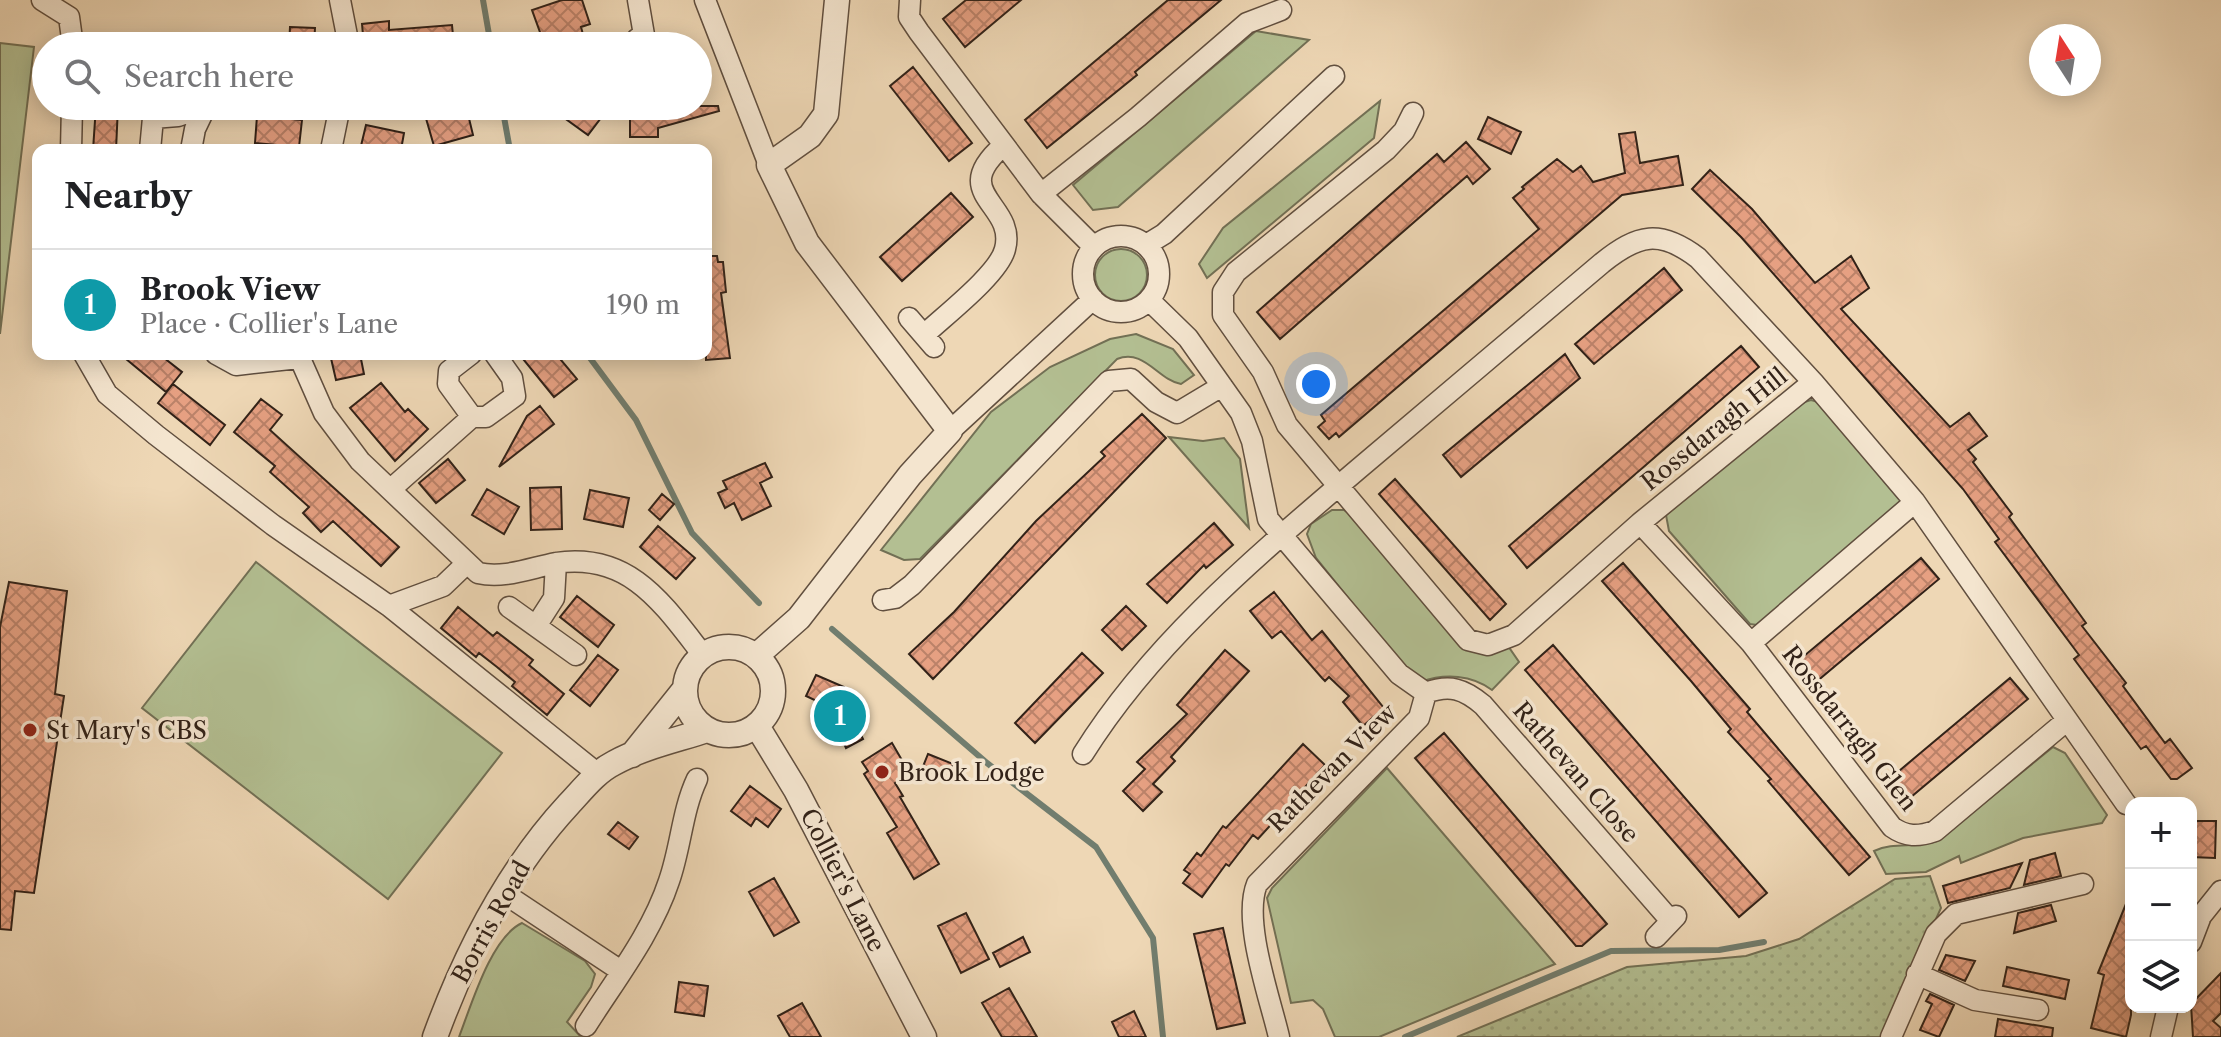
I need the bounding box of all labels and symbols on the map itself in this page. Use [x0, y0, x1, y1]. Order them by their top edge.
north arrow [2029, 24, 2101, 96]
street label: Rossdaragh Hill [1635, 361, 1793, 497]
your location [1296, 364, 1336, 404]
street label: Rossdarragh Glen [1776, 639, 1924, 817]
pin: 1 [814, 686, 866, 746]
street label: Rathevan Close [1507, 696, 1645, 848]
street label: Rathevan View [1262, 697, 1403, 838]
place label: St Mary's CBS [46, 716, 207, 745]
marker: St Mary's CBS [21, 721, 39, 739]
place label: Brook Lodge [898, 758, 1045, 787]
marker: Brook Lodge [873, 763, 891, 781]
street label: Collier's Lane [794, 803, 892, 957]
street label: Borris Road [446, 856, 537, 988]

